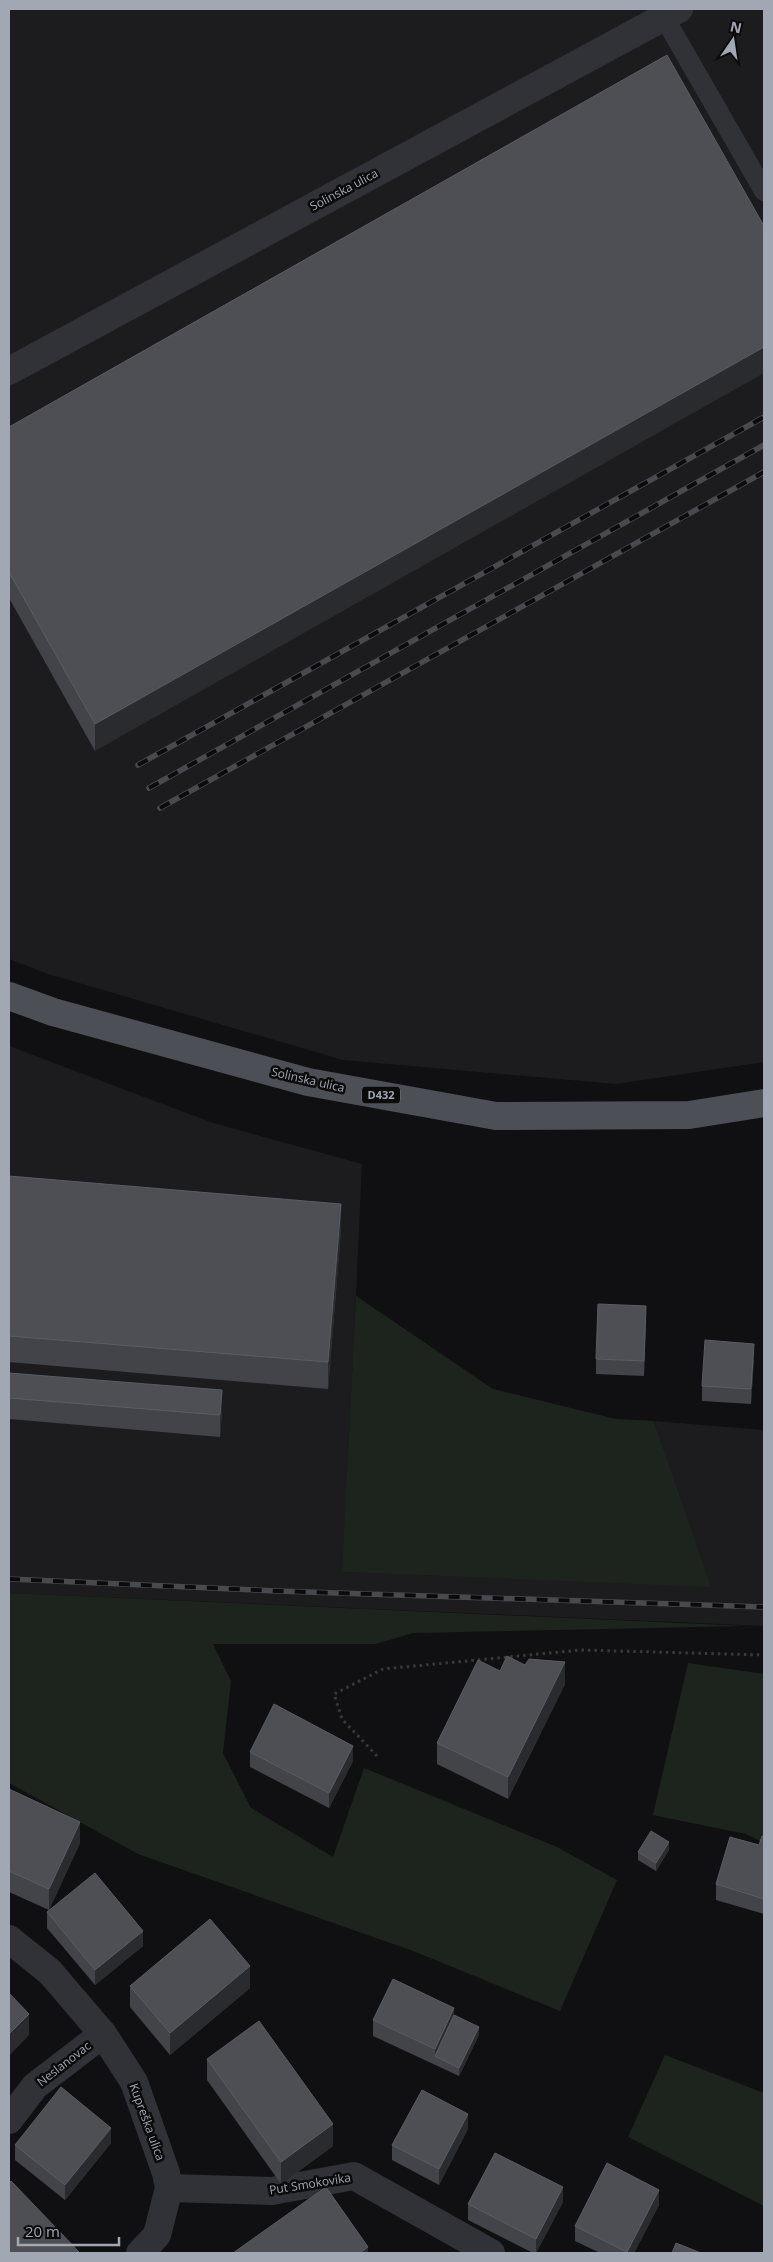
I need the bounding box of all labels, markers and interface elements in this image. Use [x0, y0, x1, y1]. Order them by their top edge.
north arrow [708, 15, 758, 65]
text: N [728, 16, 744, 37]
street label: Solinska ulica [307, 164, 381, 215]
street label: Solinska ulica [270, 1063, 346, 1096]
road number: D432 [362, 1086, 400, 1104]
street label: Neslanovac [33, 2037, 94, 2090]
street label: Kupreška ulica [126, 2081, 169, 2163]
street label: Put Smokovika [268, 2169, 352, 2198]
scale bar [18, 2214, 119, 2246]
text: 20 m [25, 2221, 60, 2241]

